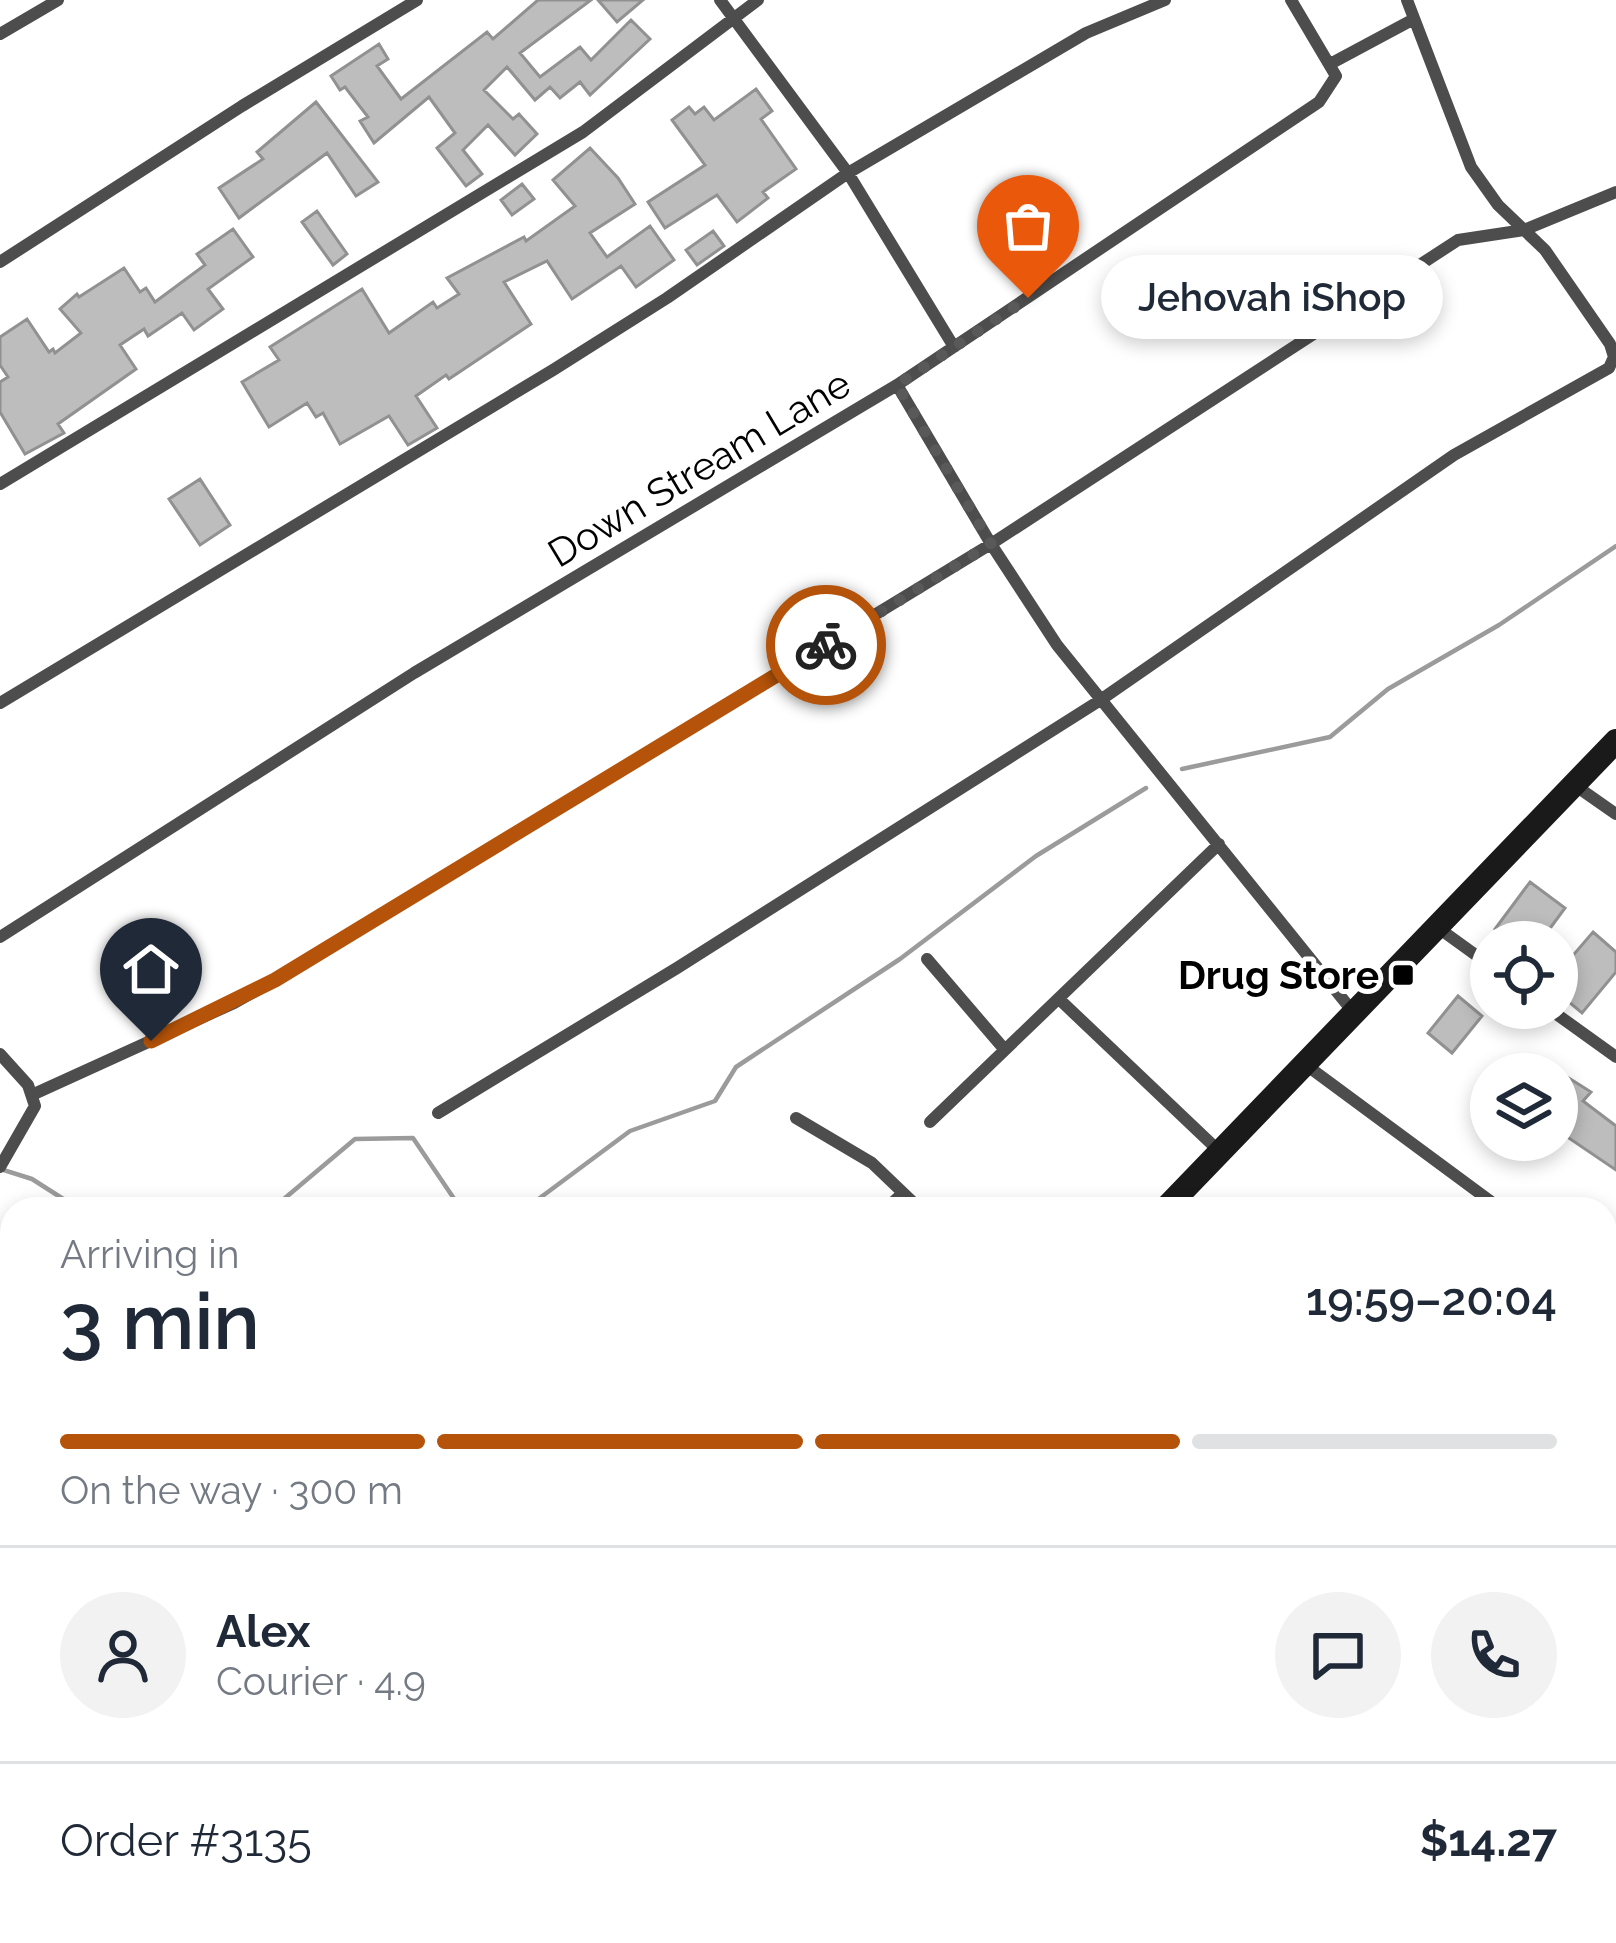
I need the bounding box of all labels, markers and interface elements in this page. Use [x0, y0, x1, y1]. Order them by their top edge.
pin [977, 175, 1079, 298]
icon: bag [995, 193, 1061, 259]
callout: Jehovah iShop [1100, 256, 1442, 340]
text: Jehovah iShop [1138, 274, 1406, 320]
street label: Down Stream Lane [540, 360, 858, 576]
courier [766, 585, 886, 705]
icon: bike [793, 612, 859, 678]
pin [100, 918, 202, 1041]
map controls [1470, 921, 1578, 1161]
button: locate [1470, 921, 1578, 1029]
icon: home [118, 936, 184, 1002]
place label: Drug Store [1178, 952, 1379, 998]
marker: Drug Store [1390, 962, 1416, 988]
button: layers [1470, 1053, 1578, 1161]
text: Arriving in [60, 1231, 240, 1277]
text: 19:59–20:04 [1306, 1273, 1557, 1326]
text: 3 min [60, 1276, 260, 1367]
text: On the way · 300 m [60, 1467, 403, 1513]
button: person [60, 1592, 186, 1718]
button: chat [1275, 1592, 1401, 1718]
button: phone [1431, 1592, 1557, 1718]
text: Alex [216, 1605, 310, 1658]
text: Courier · 4.9 [216, 1658, 426, 1704]
text: Order #3135 [60, 1814, 312, 1867]
text: $14.27 [1420, 1814, 1557, 1867]

